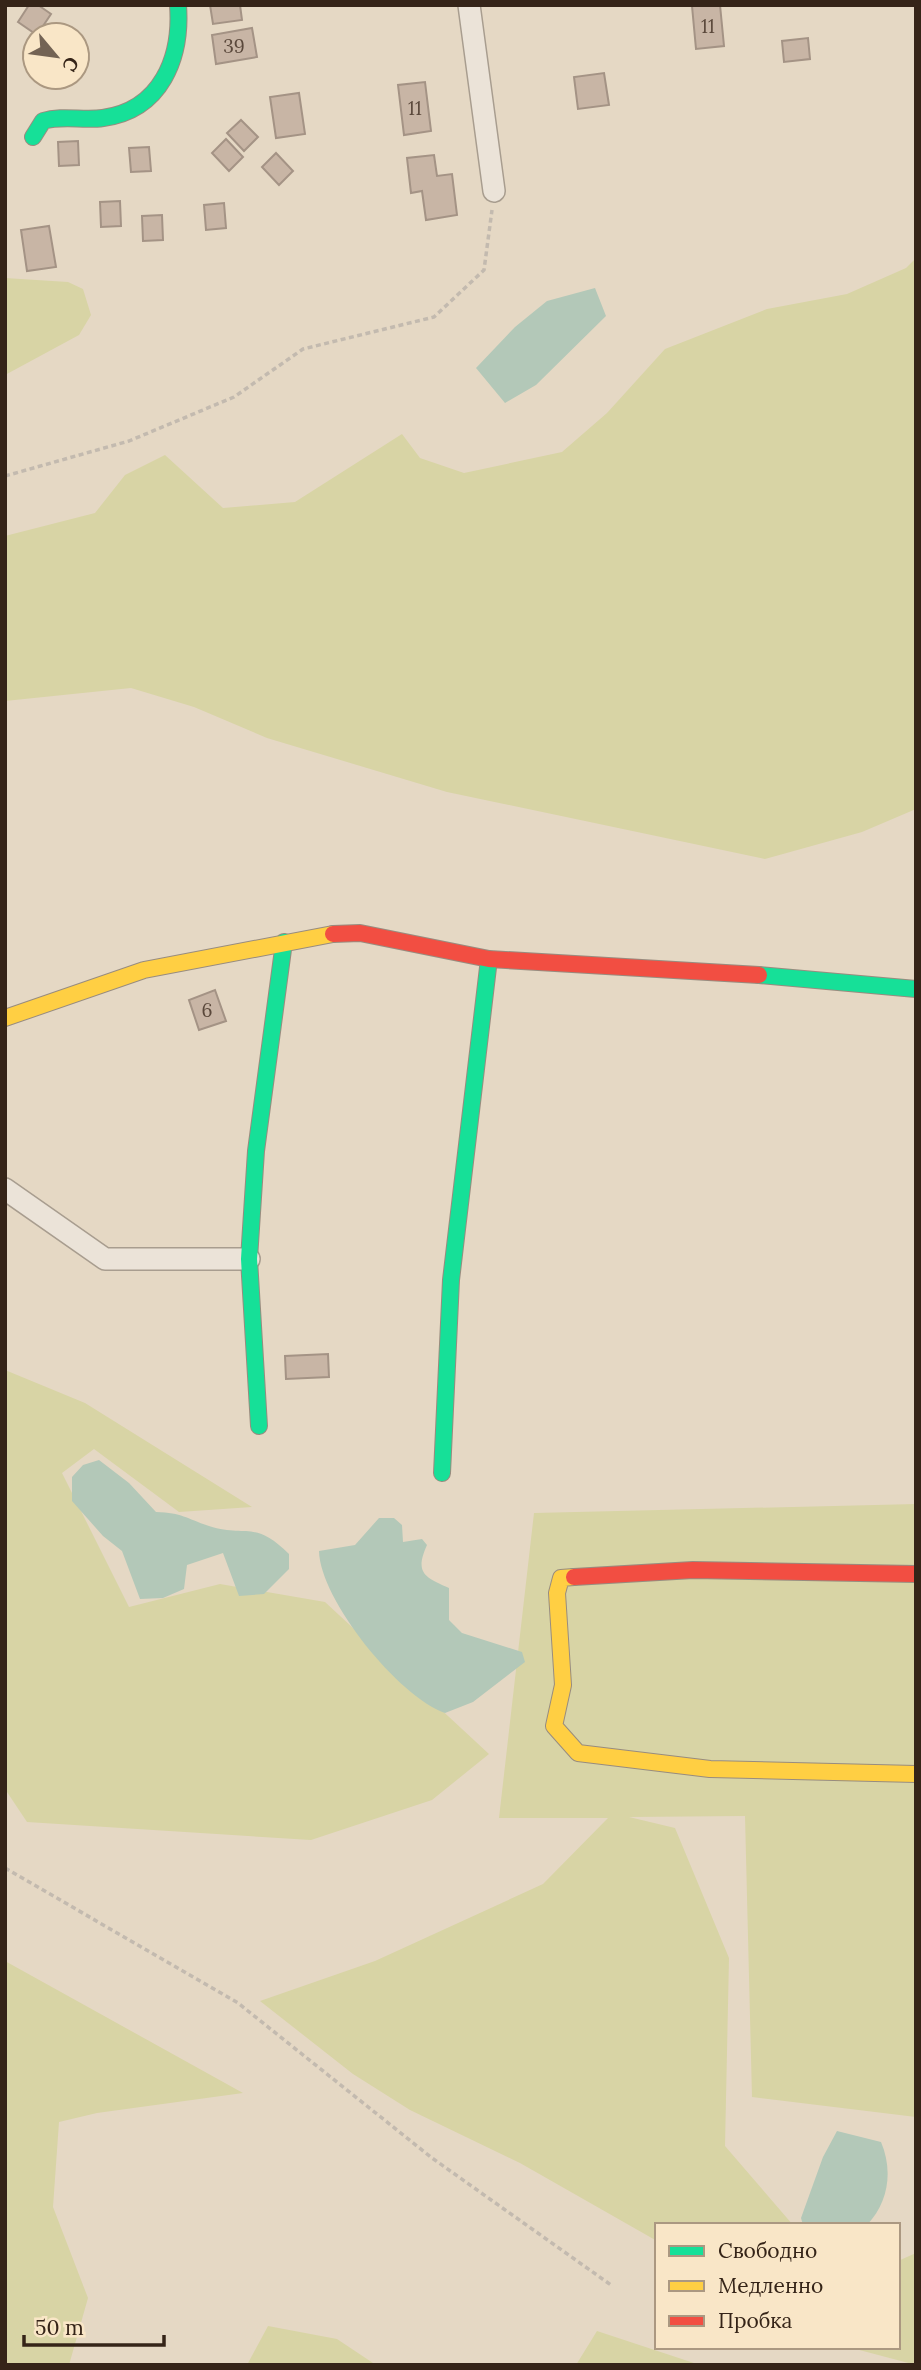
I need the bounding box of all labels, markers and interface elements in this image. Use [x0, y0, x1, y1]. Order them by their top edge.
house number: 11 [701, 14, 715, 38]
north arrow [21, 21, 91, 91]
house number: 39 [223, 34, 245, 58]
text: С [57, 53, 85, 76]
house number: 11 [408, 96, 422, 120]
house number: 6 [202, 998, 213, 1022]
legend [655, 2223, 900, 2349]
text: Свободно [718, 2237, 817, 2264]
text: Медленно [718, 2272, 823, 2299]
scale bar [24, 2304, 164, 2348]
text: Пробка [718, 2307, 793, 2334]
text: 50 m [35, 2314, 84, 2341]

